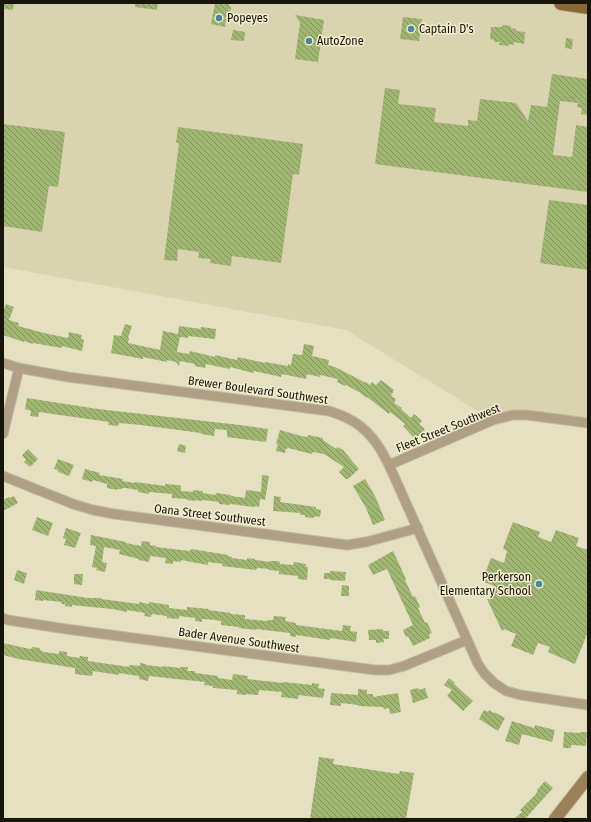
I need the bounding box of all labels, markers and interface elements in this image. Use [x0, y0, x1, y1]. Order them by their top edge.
place label: Popeyes [227, 11, 268, 25]
marker: Popeyes [214, 13, 224, 23]
place label: Captain D's [419, 22, 474, 36]
marker: Captain D's [406, 24, 416, 34]
place label: AutoZone [317, 34, 364, 48]
marker: AutoZone [304, 36, 314, 46]
street label: Brewer Boulevard Southwest [187, 373, 329, 407]
street label: Fleet Street Southwest [394, 401, 502, 455]
street label: Oana Street Southwest [153, 501, 267, 529]
place label: Perkerson Elementary School [440, 570, 531, 598]
marker: Perkerson Elementary School [534, 579, 544, 589]
street label: Bader Avenue Southwest [177, 625, 301, 655]

